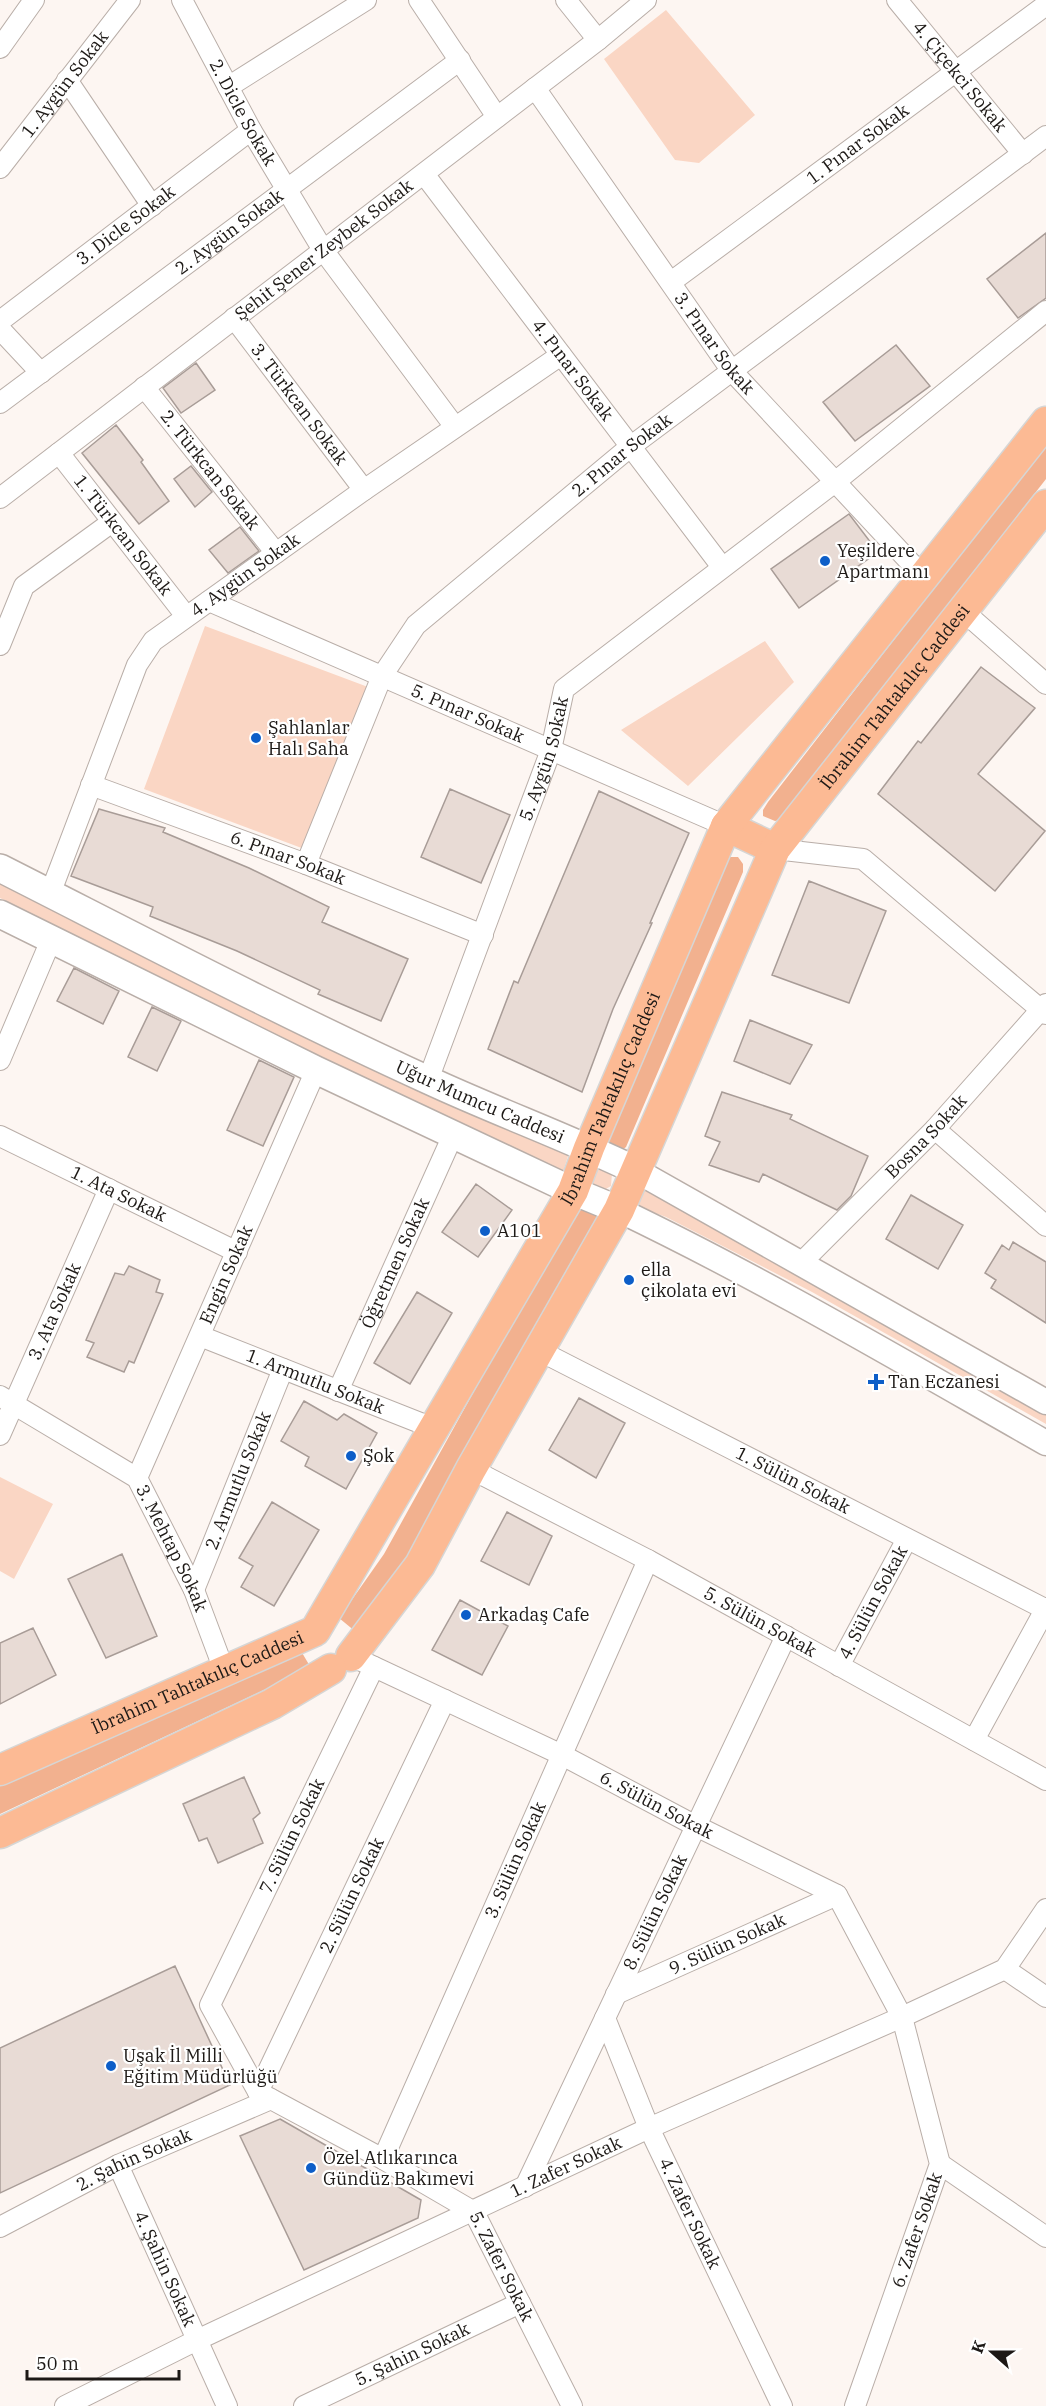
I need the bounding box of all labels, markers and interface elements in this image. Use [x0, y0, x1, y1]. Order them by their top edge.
street label: 4. Çiçekci Sokak [908, 16, 1013, 137]
street label: 1. Aygün Sokak [16, 25, 113, 142]
street label: 2. Dicle Sokak [205, 55, 282, 170]
street label: 1. Pınar Sokak [802, 98, 913, 189]
street label: Şehit Şener Zeybek Sokak [230, 174, 418, 325]
street label: 3. Dicle Sokak [71, 180, 180, 270]
street label: 2. Aygün Sokak [170, 183, 288, 280]
street label: 3. Pınar Sokak [669, 287, 760, 399]
street label: 4. Pınar Sokak [527, 314, 619, 426]
street label: 3. Türkcan Sokak [246, 338, 353, 470]
street label: 2. Türkcan Sokak [156, 405, 265, 535]
street label: 2. Pınar Sokak [567, 408, 677, 502]
street label: 1. Türkcan Sokak [69, 470, 178, 600]
street label: 4. Aygün Sokak [185, 527, 304, 622]
place label: Yeşildere Apartmanı [837, 539, 929, 583]
marker: Yeşildere Apartmanı [818, 554, 832, 568]
street label: İbrahim Tahtakılıç Caddesi [814, 599, 975, 794]
street label: 5. Pınar Sokak [407, 678, 529, 748]
street label: 5. Aygün Sokak [514, 694, 573, 824]
place label: Şahlanlar Halı Saha [268, 716, 350, 760]
marker: Şahlanlar Halı Saha [249, 731, 263, 745]
street label: 6. Pınar Sokak [227, 825, 350, 890]
street label: İbrahim Tahtakılıç Caddesi [555, 988, 665, 1210]
street label: Uğur Mumcu Caddesi [392, 1055, 568, 1148]
street label: Bosna Sokak [880, 1089, 972, 1183]
street label: 1. Ata Sokak [67, 1160, 171, 1227]
street label: Öğretmen Sokak [356, 1194, 434, 1332]
place label: A101 [497, 1219, 542, 1242]
street label: Engin Sokak [194, 1221, 258, 1328]
marker: A101 [478, 1224, 492, 1238]
place label: ella çikolata evi [641, 1258, 737, 1302]
street label: 3. Ata Sokak [23, 1259, 86, 1364]
marker: ella çikolata evi [622, 1273, 636, 1287]
street label: 1. Armutlu Sokak [243, 1343, 389, 1419]
place label: Tan Eczanesi [888, 1370, 1000, 1393]
marker: Tan Eczanesi [869, 1375, 883, 1389]
street label: 2. Armutlu Sokak [199, 1407, 276, 1553]
street label: 1. Sülün Sokak [732, 1441, 855, 1519]
place label: Şok [363, 1444, 395, 1467]
marker: Şok [344, 1449, 358, 1463]
street label: 3. Mehtap Sokak [131, 1480, 213, 1615]
street label: 4. Sülün Sokak [833, 1541, 913, 1663]
street label: 5. Sülün Sokak [700, 1581, 821, 1662]
place label: Arkadaş Cafe [478, 1603, 589, 1626]
marker: Arkadaş Cafe [459, 1608, 473, 1622]
street label: İbrahim Tahtakılıç Caddesi [88, 1625, 307, 1739]
street label: 6. Sülün Sokak [596, 1765, 718, 1844]
street label: 7. Sülün Sokak [254, 1774, 330, 1897]
street label: 3. Sülün Sokak [479, 1797, 551, 1922]
street label: 2. Sülün Sokak [314, 1833, 389, 1957]
street label: 8. Sülün Sokak [617, 1850, 692, 1974]
street label: 9. Sülün Sokak [665, 1907, 790, 1980]
place label: Uşak İl Milli Eğitim Müdürlüğü [123, 2044, 278, 2088]
marker: Uşak İl Milli Eğitim Müdürlüğü [104, 2059, 118, 2073]
street label: 2. Şahin Sokak [72, 2123, 195, 2196]
street label: 1. Zafer Sokak [506, 2130, 626, 2203]
place label: Özel Atlıkarınca Gündüz Bakımevi [323, 2146, 475, 2190]
street label: 4. Zafer Sokak [654, 2154, 727, 2273]
marker: Özel Atlıkarınca Gündüz Bakımevi [304, 2161, 318, 2175]
street label: 6. Zafer Sokak [886, 2169, 947, 2291]
street label: 4. Şahin Sokak [129, 2207, 202, 2331]
street label: 5. Zafer Sokak [464, 2207, 540, 2325]
street label: 5. Şahin Sokak [351, 2317, 474, 2391]
north arrow [962, 2322, 1022, 2382]
text: K [966, 2337, 990, 2356]
scale bar [27, 2343, 178, 2381]
text: 50 m [36, 2352, 79, 2375]

